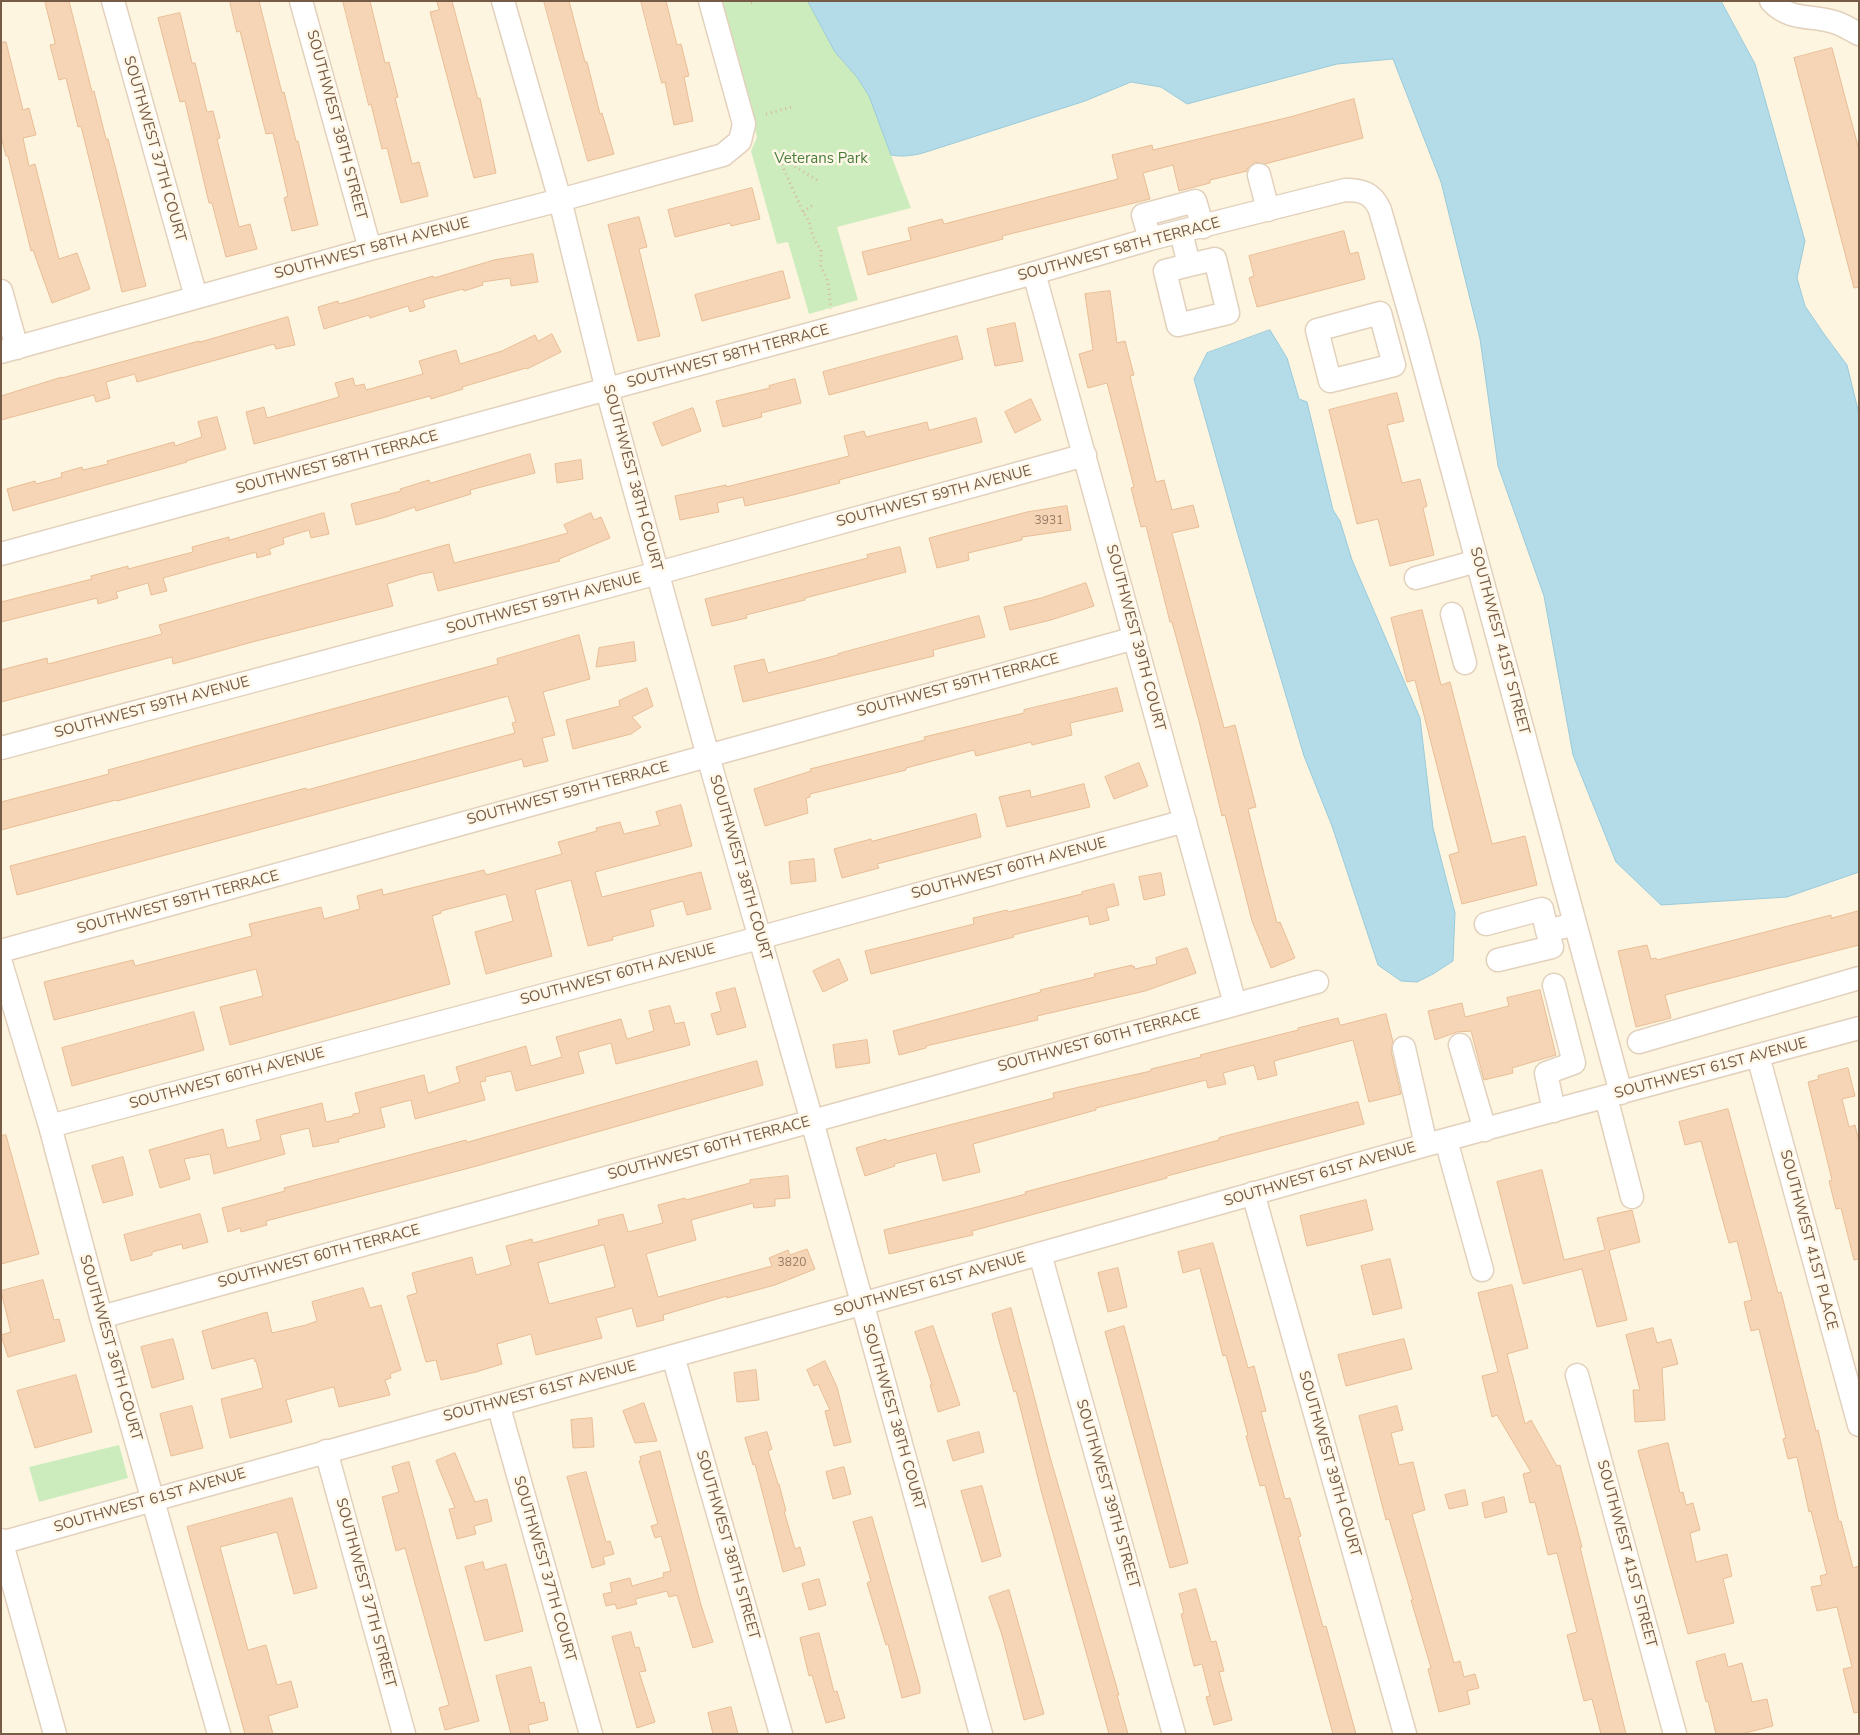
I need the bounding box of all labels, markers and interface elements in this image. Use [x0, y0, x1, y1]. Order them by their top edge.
street label: SOUTHWEST 38TH STREET [302, 28, 370, 222]
street label: SOUTHWEST 37TH COURT [119, 54, 189, 244]
park label: Veterans Park [774, 150, 868, 168]
street label: SOUTHWEST 58TH AVENUE [272, 214, 472, 284]
street label: SOUTHWEST 58TH TERRACE [1016, 214, 1222, 286]
street label: SOUTHWEST 58TH TERRACE [625, 321, 831, 393]
street label: SOUTHWEST 38TH COURT [598, 383, 666, 573]
street label: SOUTHWEST 58TH TERRACE [234, 427, 440, 499]
street label: SOUTHWEST 59TH AVENUE [834, 462, 1034, 532]
house number: 3931 [1035, 514, 1063, 528]
street label: SOUTHWEST 39TH COURT [1101, 543, 1169, 733]
street label: SOUTHWEST 41ST STREET [1465, 545, 1533, 737]
street label: SOUTHWEST 59TH AVENUE [444, 569, 644, 639]
street label: SOUTHWEST 59TH TERRACE [855, 650, 1061, 722]
street label: SOUTHWEST 59TH AVENUE [52, 673, 252, 743]
street label: SOUTHWEST 59TH TERRACE [465, 758, 671, 830]
street label: SOUTHWEST 38TH COURT [705, 773, 775, 963]
street label: SOUTHWEST 60TH AVENUE [909, 834, 1109, 904]
street label: SOUTHWEST 59TH TERRACE [75, 867, 281, 939]
street label: SOUTHWEST 60TH AVENUE [518, 940, 718, 1010]
street label: SOUTHWEST 60TH TERRACE [996, 1005, 1202, 1077]
street label: SOUTHWEST 61ST AVENUE [1613, 1035, 1809, 1103]
street label: SOUTHWEST 60TH AVENUE [127, 1044, 327, 1114]
street label: SOUTHWEST 60TH TERRACE [606, 1113, 812, 1185]
street label: SOUTHWEST 61ST AVENUE [1222, 1139, 1418, 1211]
street label: SOUTHWEST 41ST PLACE [1775, 1148, 1841, 1332]
street label: SOUTHWEST 60TH TERRACE [216, 1221, 422, 1293]
street label: SOUTHWEST 61ST AVENUE [832, 1249, 1028, 1321]
street label: SOUTHWEST 36TH COURT [75, 1253, 145, 1443]
house number: 3820 [778, 1256, 806, 1270]
street label: SOUTHWEST 38TH COURT [858, 1322, 928, 1512]
street label: SOUTHWEST 61ST AVENUE [442, 1358, 638, 1426]
street label: SOUTHWEST 39TH COURT [1294, 1369, 1364, 1559]
street label: SOUTHWEST 39TH STREET [1071, 1397, 1143, 1591]
street label: SOUTHWEST 38TH STREET [691, 1448, 763, 1642]
street label: SOUTHWEST 41ST STREET [1592, 1458, 1660, 1650]
street label: SOUTHWEST 61ST AVENUE [52, 1465, 248, 1537]
street label: SOUTHWEST 37TH COURT [509, 1474, 579, 1664]
street label: SOUTHWEST 37TH STREET [331, 1496, 399, 1690]

